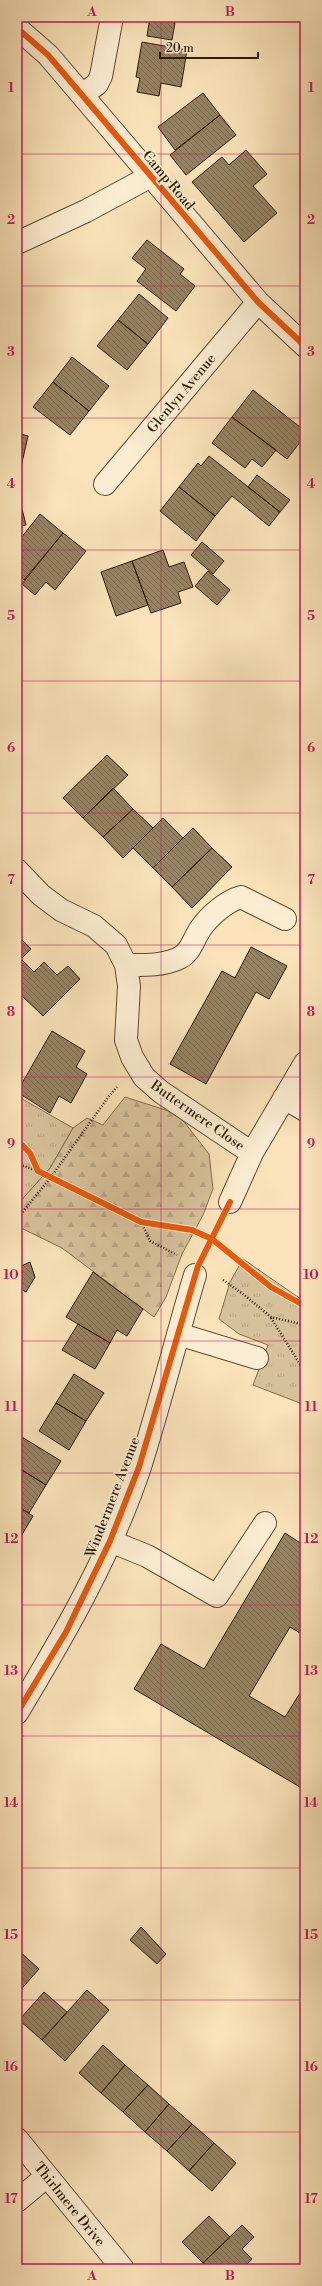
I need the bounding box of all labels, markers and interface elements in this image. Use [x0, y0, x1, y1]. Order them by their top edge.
text: A [86, 4, 97, 20]
text: B [225, 4, 235, 20]
scale bar [160, 34, 258, 60]
text: 20 m [166, 41, 194, 56]
text: 1 [8, 80, 15, 96]
text: 1 [308, 80, 315, 96]
street label: Camp Road [138, 147, 198, 214]
text: 2 [7, 212, 15, 228]
text: 2 [307, 212, 315, 228]
text: 3 [7, 344, 15, 360]
text: 3 [307, 344, 315, 360]
street label: Glenlyn Avenue [143, 350, 220, 437]
text: 4 [7, 476, 16, 492]
text: 4 [307, 476, 316, 492]
text: 5 [7, 608, 15, 624]
text: 5 [307, 608, 315, 624]
text: 6 [7, 740, 15, 756]
text: 6 [307, 740, 315, 756]
text: 7 [7, 872, 15, 888]
text: 7 [307, 872, 315, 888]
text: 8 [7, 1004, 15, 1020]
text: 8 [307, 1004, 315, 1020]
street label: Buttermere Close [146, 1076, 248, 1155]
text: 9 [7, 1136, 15, 1152]
text: 9 [307, 1136, 315, 1152]
text: 10 [3, 1267, 19, 1283]
text: 10 [303, 1267, 319, 1283]
text: 11 [5, 1399, 18, 1415]
text: 11 [305, 1399, 318, 1415]
street label: Windermere Avenue [81, 1434, 144, 1561]
text: 12 [4, 1531, 18, 1547]
text: 12 [304, 1531, 318, 1547]
text: 13 [4, 1663, 18, 1679]
text: 13 [304, 1663, 318, 1679]
text: 14 [4, 1795, 18, 1811]
text: 14 [304, 1795, 318, 1811]
text: 15 [4, 1927, 18, 1943]
text: 15 [304, 1927, 318, 1943]
text: 16 [4, 2059, 18, 2075]
text: 16 [304, 2059, 318, 2075]
street label: Thirlmere Drive [30, 2159, 109, 2250]
text: 17 [4, 2191, 18, 2207]
text: 17 [304, 2191, 318, 2207]
text: A [86, 2268, 97, 2284]
text: B [225, 2268, 235, 2284]

